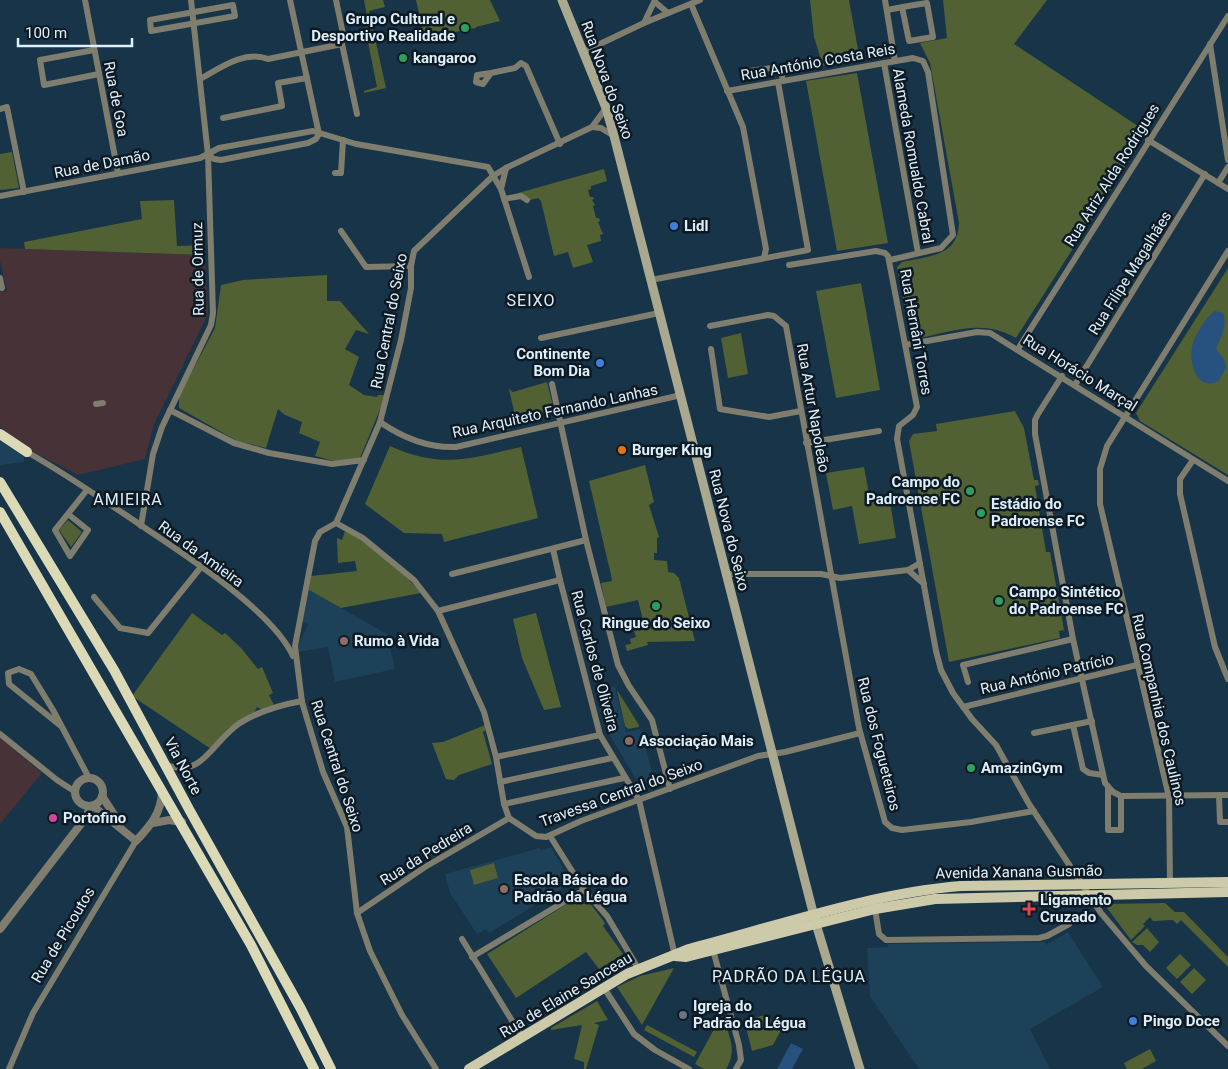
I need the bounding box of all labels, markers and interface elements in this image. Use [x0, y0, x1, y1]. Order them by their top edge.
place label: Grupo Cultural e Desportivo Realidade [311, 10, 455, 45]
scale bar [18, 15, 131, 47]
street label: Rua Nova do Seixo [577, 18, 637, 142]
marker: Grupo Cultural e Desportivo Realidade [459, 22, 471, 34]
text: 100 m [25, 24, 67, 42]
street label: Rua António Costa Reis [739, 40, 897, 84]
place label: kangaroo [413, 49, 476, 67]
marker: kangaroo [397, 52, 409, 64]
street label: Rua de Goa [100, 60, 132, 138]
street label: Alameda Romualdo Cabral [889, 67, 937, 245]
street label: Rua Atriz Alda Rodrigues [1061, 100, 1163, 250]
street label: Rua de Damão [52, 146, 152, 182]
street label: Rua Filipe Magalhães [1085, 208, 1175, 338]
place label: Lidl [684, 217, 709, 235]
marker: Lidl [668, 220, 680, 232]
street label: Rua de Ormuz [188, 222, 208, 316]
street label: Rua Central do Seixo [367, 252, 411, 390]
street label: Rua Hernâni Torres [896, 268, 936, 396]
district label: SEIXO [507, 291, 555, 310]
street label: Rua Horácio Marçal [1020, 331, 1140, 415]
street label: Rua Artur Napoleão [793, 342, 833, 474]
place label: Continente Bom Dia [516, 345, 590, 380]
marker: Continente Bom Dia [594, 357, 606, 369]
street label: Rua Arquiteto Fernando Lanhas [451, 380, 659, 442]
place label: Burger King [632, 441, 712, 459]
marker: Burger King [616, 444, 628, 456]
street label: Rua Nova do Seixo [705, 467, 753, 593]
place label: Campo do Padroense FC [866, 473, 960, 508]
marker: Campo do Padroense FC [964, 485, 976, 497]
district label: AMIEIRA [93, 490, 163, 509]
place label: Estádio do Padroense FC [991, 495, 1085, 530]
marker: Estádio do Padroense FC [975, 507, 987, 519]
street label: Rua da Amieira [155, 517, 247, 591]
place label: Campo Sintético do Padroense FC [1009, 583, 1124, 618]
street label: Rua Carlos de Oliveira [567, 588, 623, 734]
marker: Campo Sintético do Padroense FC [993, 595, 1005, 607]
marker: Ringue do Seixo [650, 600, 662, 612]
street label: Rua Companhia dos Caulinos [1128, 612, 1190, 808]
place label: Ringue do Seixo [602, 614, 710, 632]
place label: Rumo à Vida [354, 632, 439, 650]
marker: Rumo à Vida [338, 635, 350, 647]
street label: Rua António Patrício [979, 650, 1115, 698]
street label: Rua dos Fogueteiros [854, 675, 904, 813]
street label: Rua Central do Seixo [307, 698, 367, 834]
place label: Associação Mais [639, 732, 754, 750]
street label: Via Norte [160, 734, 206, 798]
marker: Associação Mais [623, 735, 635, 747]
street label: Travessa Central do Seixo [537, 755, 705, 831]
place label: AmazinGym [981, 759, 1063, 777]
marker: AmazinGym [965, 762, 977, 774]
place label: Portofino [63, 809, 126, 827]
marker: Portofino [47, 812, 59, 824]
street label: Rua da Pedreira [377, 819, 475, 889]
street label: Avenida Xanana Gusmão [935, 862, 1103, 882]
place label: Escola Básica do Padrão da Légua [514, 871, 628, 906]
marker: Escola Básica do Padrão da Légua [498, 883, 510, 895]
street label: Rua de Picoutos [27, 884, 99, 986]
place label: Ligamento Cruzado [1040, 891, 1112, 926]
marker: Ligamento Cruzado [1022, 902, 1036, 916]
street label: Rua de Elaine Sanceau [497, 948, 635, 1042]
district label: PADRÃO DA LÉGUA [712, 966, 866, 986]
place label: Igreja do Padrão da Légua [693, 997, 806, 1032]
marker: Igreja do Padrão da Légua [677, 1009, 689, 1021]
place label: Pingo Doce [1143, 1012, 1220, 1030]
marker: Pingo Doce [1127, 1015, 1139, 1027]

